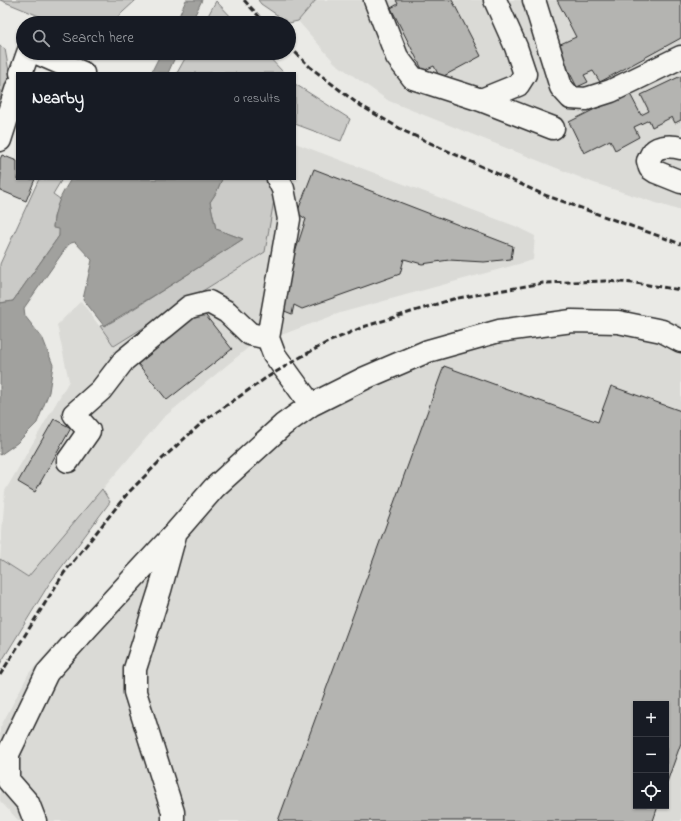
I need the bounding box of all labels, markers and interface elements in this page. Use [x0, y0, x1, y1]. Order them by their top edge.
search box [16, 16, 296, 60]
icon: search [30, 27, 52, 49]
text: Search here [62, 27, 134, 49]
text: Nearby [32, 86, 84, 111]
text: 0 results [234, 89, 280, 108]
map controls [633, 701, 669, 809]
button: + [633, 701, 669, 737]
button: − [633, 737, 669, 773]
button: locate [633, 773, 669, 809]

